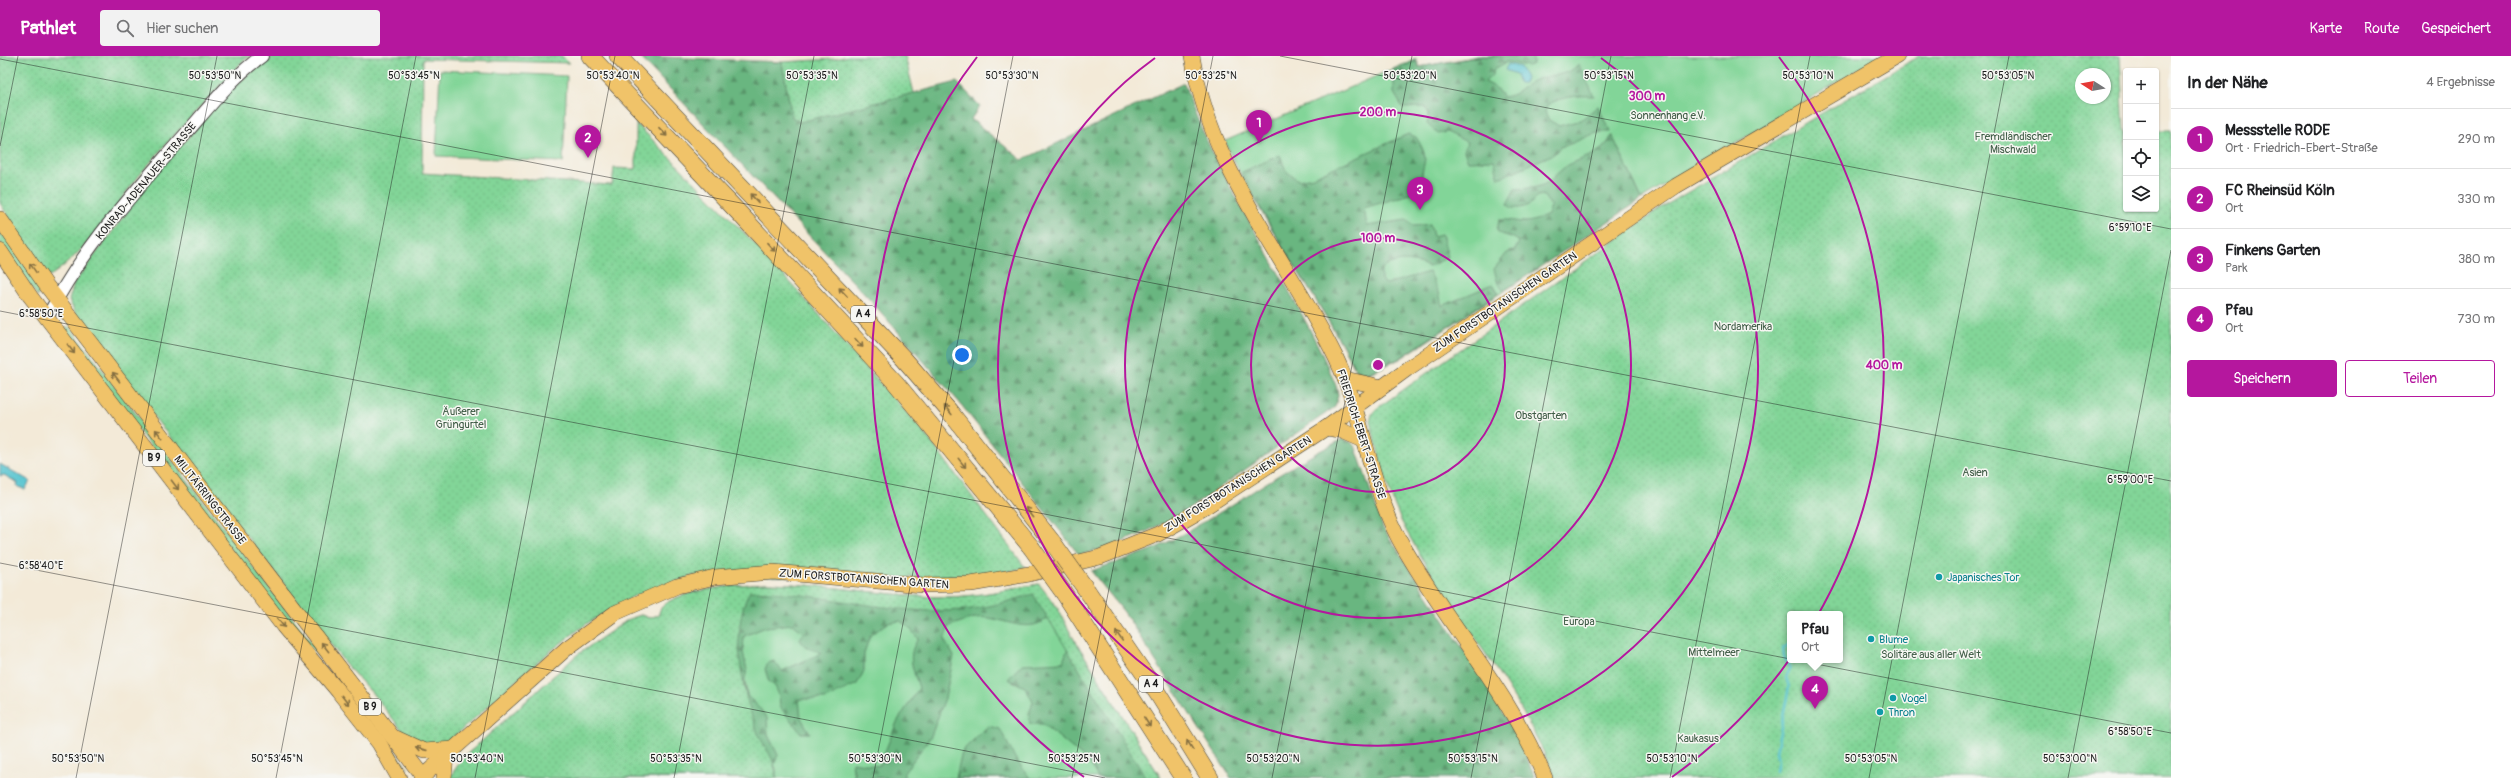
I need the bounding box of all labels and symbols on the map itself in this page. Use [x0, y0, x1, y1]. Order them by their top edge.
north arrow [2075, 68, 2111, 104]
text: 50°53'50"N [189, 70, 242, 82]
text: 50°53'45"N [388, 70, 440, 82]
text: 50°53'40"N [586, 70, 640, 82]
text: 50°53'35"N [786, 70, 838, 82]
text: 50°53'30"N [986, 70, 1039, 82]
text: 50°53'25"N [1185, 70, 1237, 82]
text: 50°53'20"N [1384, 70, 1437, 82]
text: 50°53'15"N [1584, 70, 1634, 82]
text: 50°53'10"N [1782, 70, 1834, 82]
text: 50°53'05"N [1982, 70, 2035, 82]
text: 300 m [1629, 89, 1666, 104]
text: 200 m [1360, 105, 1397, 120]
park label: Sonnenhang e.V. [1630, 109, 1706, 122]
pin: 1 [1246, 110, 1272, 143]
street label: KONRAD-ADENAUER-STRASSE [93, 119, 199, 242]
pin: 2 [575, 125, 601, 158]
one-way arrow [658, 127, 668, 137]
park label: Fremdländischer Mischwald [1974, 130, 2052, 156]
pin: 3 [1407, 177, 1433, 210]
one-way arrow [749, 193, 759, 203]
text: 6°59'10"E [2109, 222, 2151, 234]
text: 100 m [1361, 231, 1396, 246]
one-way arrow [766, 242, 776, 252]
street label: ZUM FORSTBOTANISCHEN GARTEN [1431, 249, 1579, 355]
one-way arrow [29, 262, 37, 273]
one-way arrow [839, 287, 848, 297]
road number: A 4 [851, 306, 875, 322]
text: 6°58'50"E [19, 308, 63, 320]
park label: Nordamerika [1714, 320, 1772, 333]
one-way arrow [854, 338, 864, 348]
one-way arrow [66, 343, 75, 354]
your location [952, 345, 972, 365]
centre of rings [1371, 358, 1385, 372]
text: 400 m [1865, 358, 1903, 373]
street label: FRIEDRICH-EBERT-STRASSE [1334, 367, 1388, 501]
one-way arrow [111, 372, 120, 383]
park label: Äußerer Grüngürtel [436, 405, 486, 431]
one-way arrow [944, 405, 953, 416]
park label: Obstgarten [1515, 409, 1567, 422]
one-way arrow [155, 428, 164, 439]
street label: ZUM FORSTBOTANISCHEN GARTEN [1162, 433, 1314, 535]
road number: B 9 [143, 450, 165, 466]
street label: MILITÄRRINGSTRASSE [171, 453, 249, 547]
one-way arrow [958, 457, 966, 468]
park label: Asien [1962, 466, 1988, 479]
text: 6°59'00"E [2107, 474, 2153, 486]
one-way arrow [171, 480, 179, 491]
one-way arrow [1024, 507, 1033, 518]
text: 6°58'40"E [19, 560, 63, 572]
street label: ZUM FORSTBOTANISCHEN GARTEN [779, 567, 949, 591]
place label: Japanisches Tor [1947, 571, 2019, 584]
marker: Japanisches Tor [1934, 572, 1944, 582]
park label: Europa [1563, 615, 1595, 628]
one-way arrow [277, 618, 286, 629]
one-way arrow [1115, 631, 1123, 642]
place label: Blume [1879, 633, 1909, 646]
marker: Blume [1866, 634, 1876, 644]
one-way arrow [320, 642, 329, 653]
park label: Mittelmeer [1688, 646, 1740, 659]
park label: Solitäre aus aller Welt [1881, 648, 1981, 661]
road number: A 4 [1139, 676, 1163, 692]
pin: 4 [1802, 676, 1828, 709]
place label: Vogel [1901, 692, 1927, 705]
marker: Vogel [1888, 693, 1898, 703]
one-way arrow [341, 694, 350, 705]
road number: B 9 [359, 699, 381, 715]
place label: Thron [1888, 706, 1915, 719]
marker: Thron [1875, 707, 1885, 717]
one-way arrow [1143, 717, 1151, 728]
text: 6°58'50"E [2108, 726, 2152, 738]
park label: Kaukasus [1677, 732, 1719, 745]
one-way arrow [1185, 739, 1193, 751]
one-way arrow [415, 745, 428, 753]
text: 50°53'50"N [52, 753, 105, 765]
text: 50°53'45"N [251, 753, 303, 765]
text: 50°53'40"N [450, 753, 504, 765]
text: 50°53'35"N [650, 753, 702, 765]
text: 50°53'30"N [849, 753, 902, 765]
text: 50°53'25"N [1048, 753, 1100, 765]
text: 50°53'20"N [1247, 753, 1300, 765]
text: 50°53'15"N [1448, 753, 1498, 765]
text: 50°53'10"N [1646, 753, 1698, 765]
text: 50°53'05"N [1845, 753, 1898, 765]
text: 50°53'00"N [2043, 753, 2097, 765]

